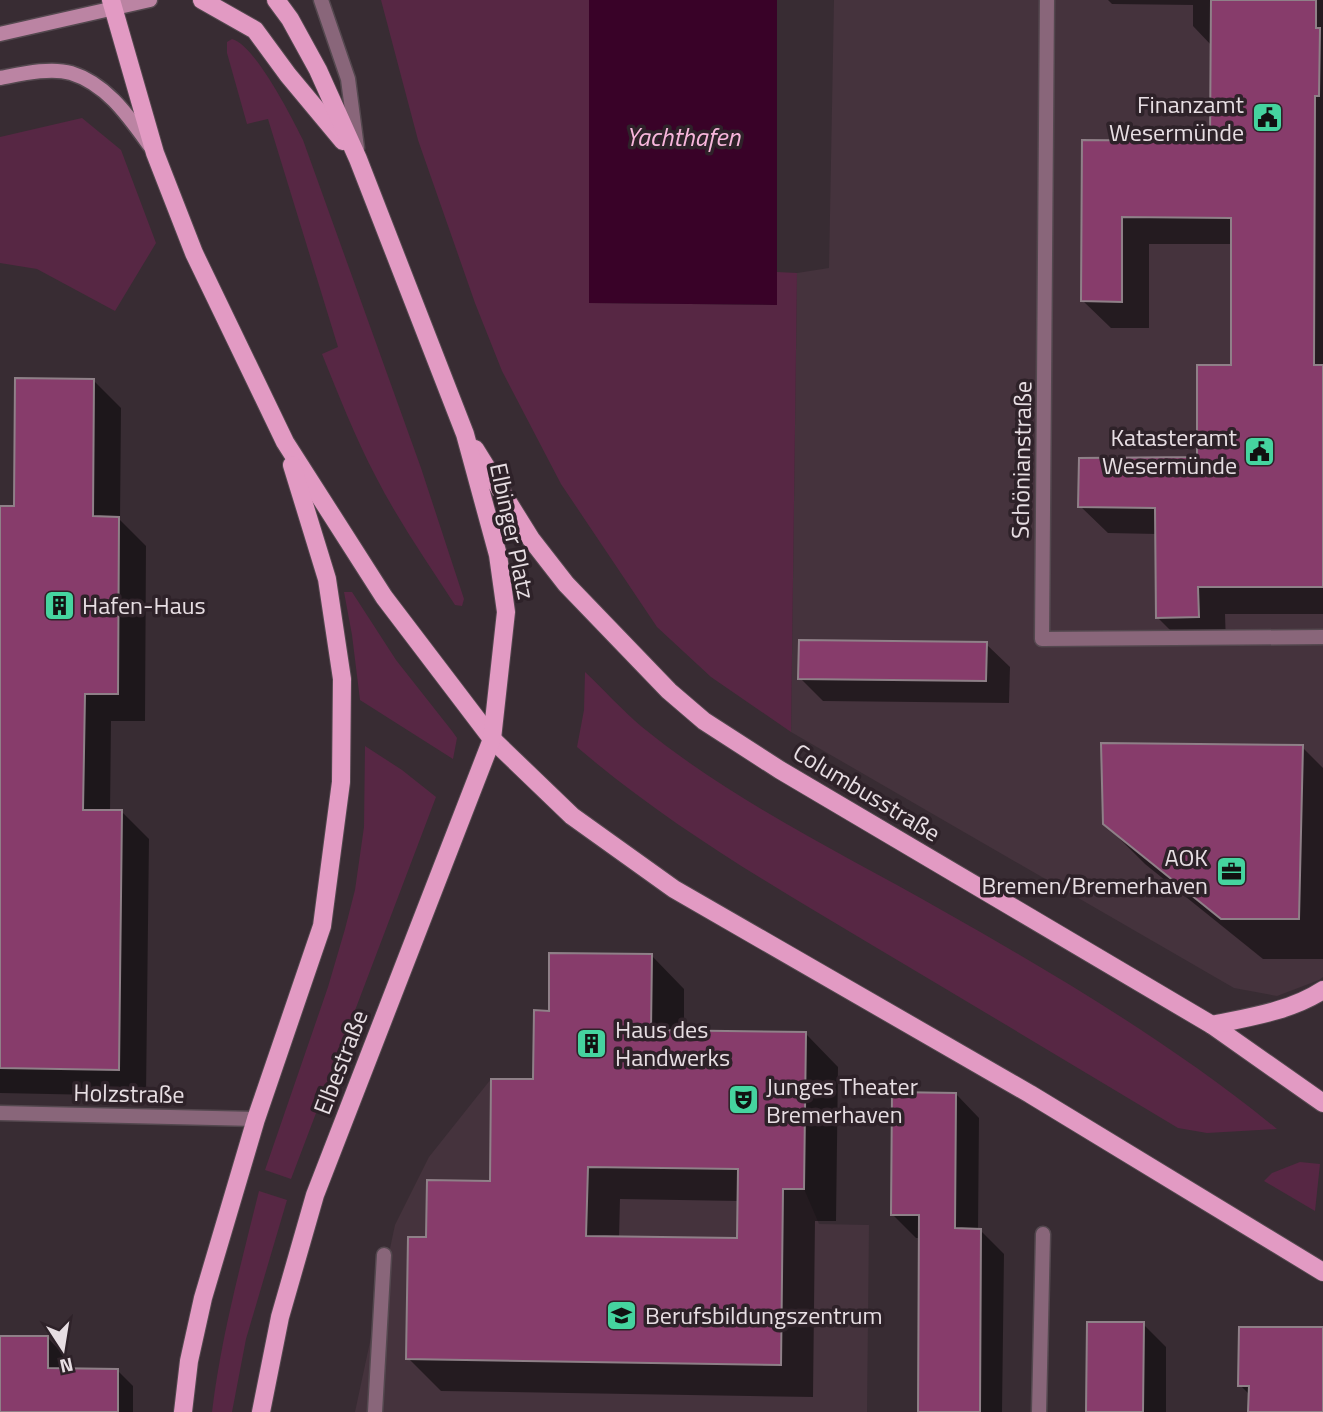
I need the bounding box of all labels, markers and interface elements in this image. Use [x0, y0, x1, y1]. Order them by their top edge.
place label: Finanzamt Wesermünde [1109, 86, 1245, 150]
public building icon: Finanzamt Wesermünde [1250, 101, 1284, 135]
water label: Yachthafen [626, 117, 741, 156]
street label: Schönianstraße [1002, 381, 1040, 539]
place label: Katasteramt Wesermünde [1102, 419, 1238, 483]
public building icon: Katasteramt Wesermünde [1243, 434, 1277, 468]
street label: Elbinger Platz [481, 459, 545, 603]
place label: Hafen-Haus [82, 587, 206, 623]
building icon: Hafen-Haus [42, 588, 76, 622]
street label: Columbusstraße [787, 734, 947, 850]
place label: AOK Bremen/Bremerhaven [981, 839, 1208, 903]
office icon: AOK Bremen/Bremerhaven [1214, 854, 1248, 888]
street label: Elbestraße [304, 1004, 376, 1120]
place label: Haus des Handwerks [615, 1011, 730, 1075]
building icon: Haus des Handwerks [575, 1026, 609, 1060]
place label: Junges Theater Bremerhaven [766, 1068, 918, 1132]
street label: Holzstraße [73, 1074, 185, 1112]
theatre icon: Junges Theater Bremerhaven [726, 1083, 760, 1117]
place label: Berufsbildungszentrum [645, 1297, 883, 1333]
school or university icon: Berufsbildungszentrum [605, 1298, 639, 1332]
north arrow [28, 1314, 98, 1384]
text: N [57, 1351, 76, 1382]

